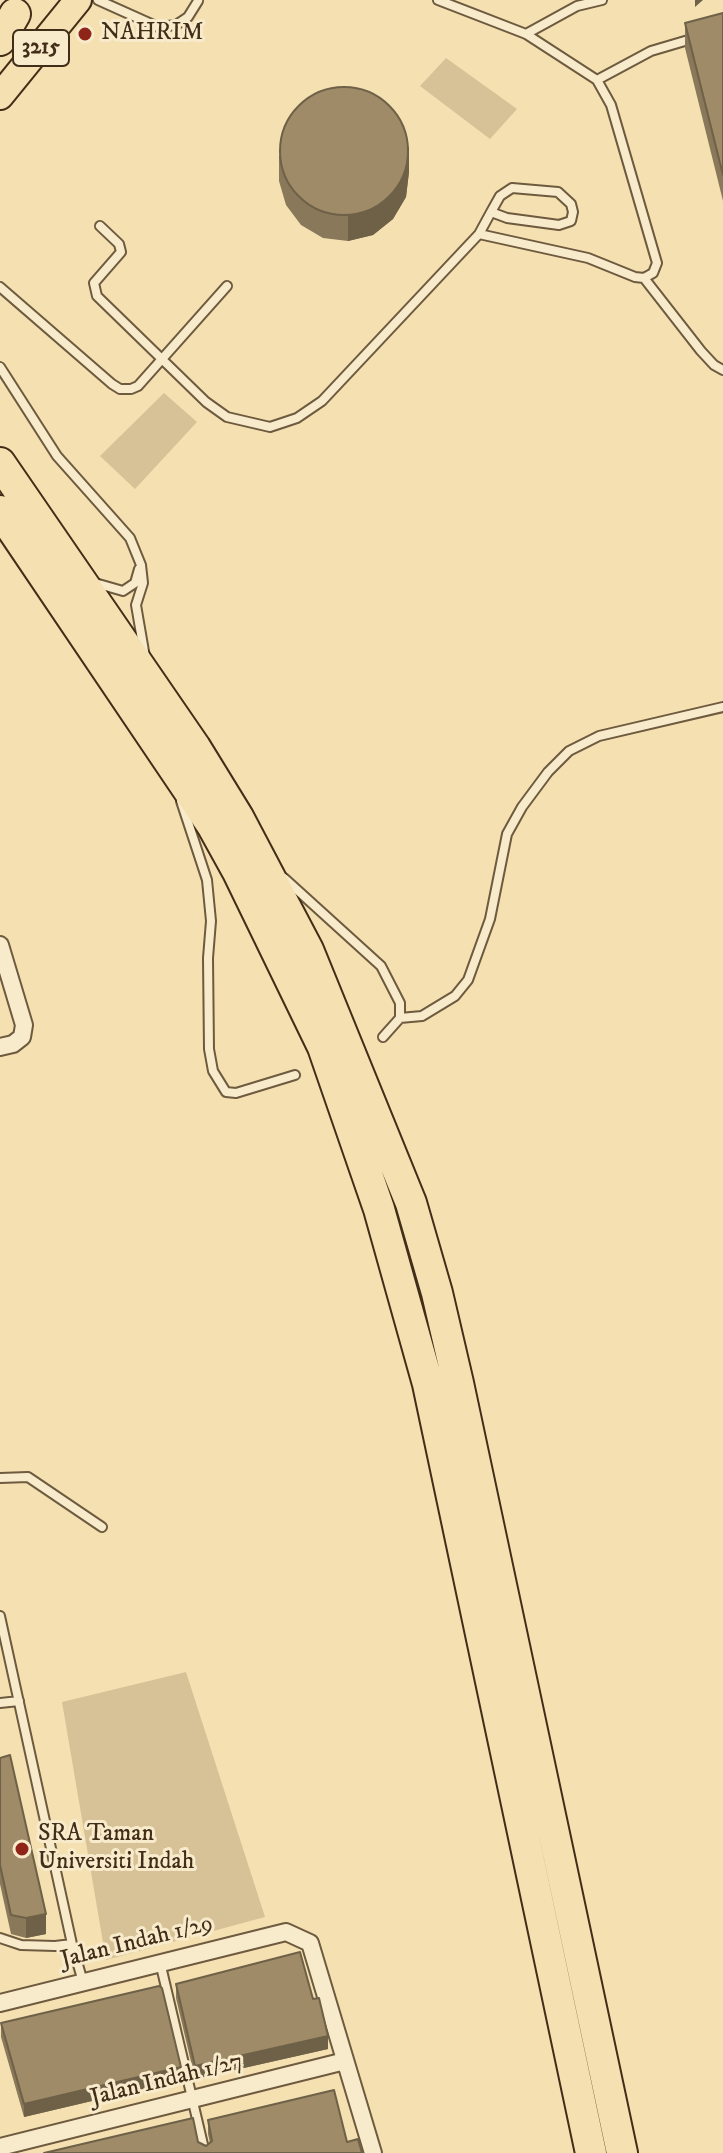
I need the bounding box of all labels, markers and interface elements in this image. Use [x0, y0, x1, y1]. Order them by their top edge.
place label: NAHRIM [101, 20, 203, 48]
marker: NAHRIM [76, 25, 94, 43]
road number: 3215 [13, 30, 69, 66]
place label: SRA Taman Universiti Indah [38, 1821, 194, 1877]
marker: SRA Taman Universiti Indah [13, 1840, 31, 1858]
street label: Jalan Indah 1/29 [58, 1910, 216, 1976]
street label: Jalan Indah 1/27 [88, 2048, 246, 2114]

